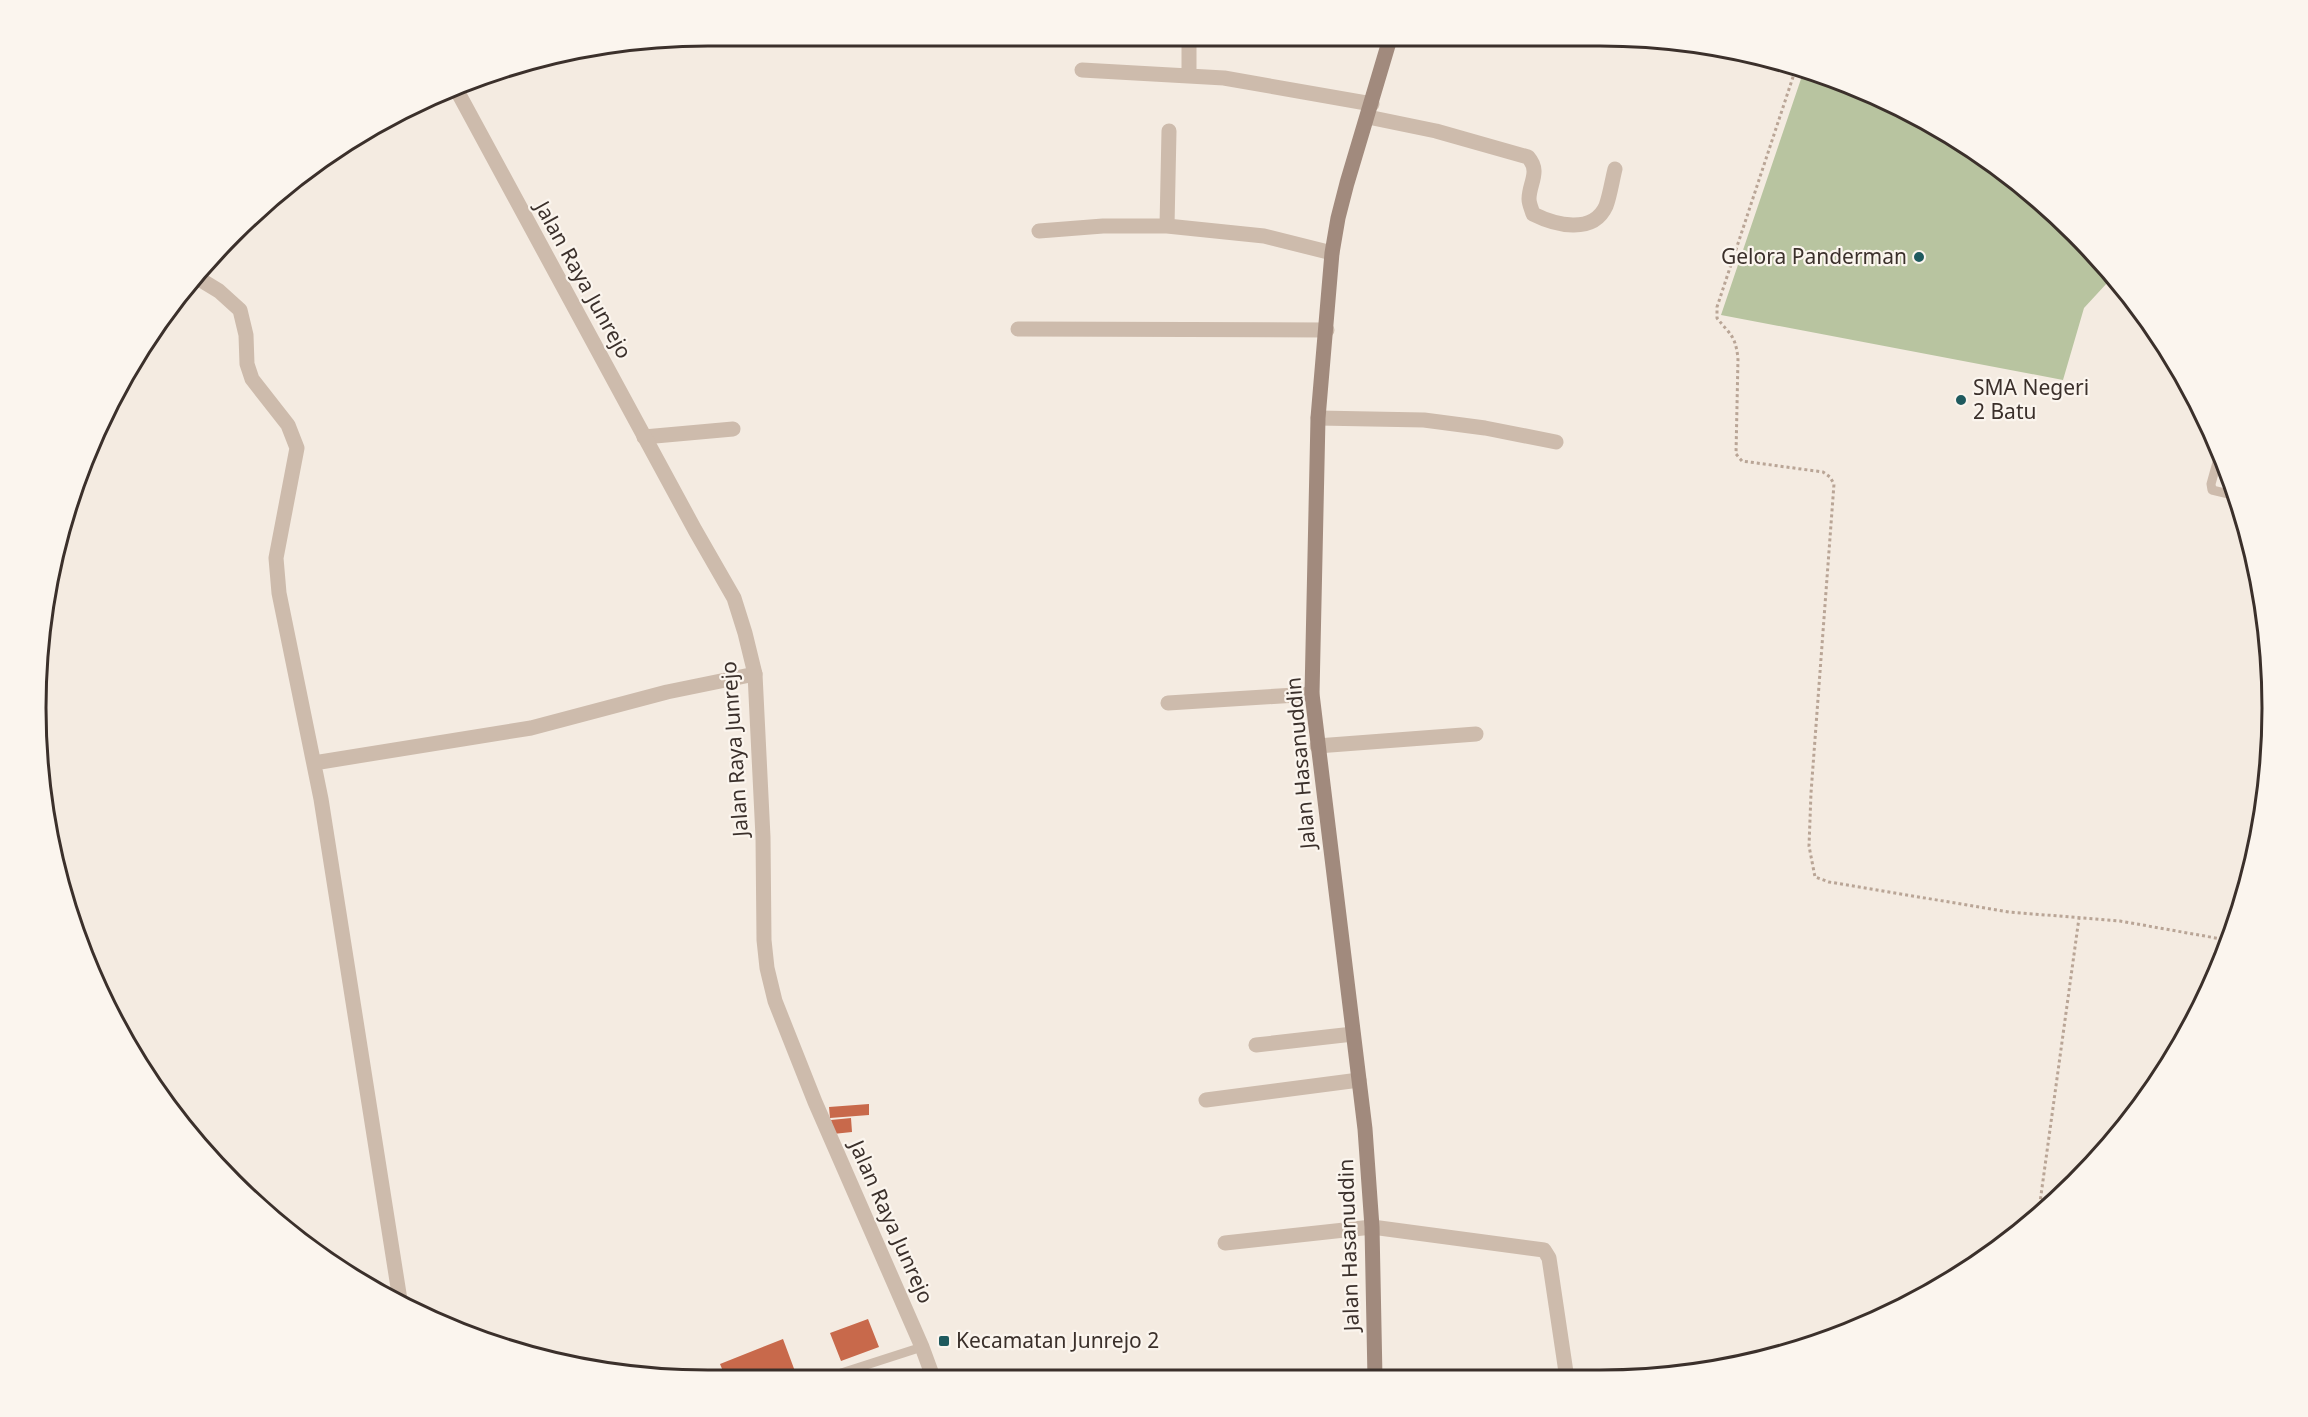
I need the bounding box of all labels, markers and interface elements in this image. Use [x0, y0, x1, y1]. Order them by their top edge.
street label: Jalan Raya Junrejo [528, 194, 639, 363]
place label: Gelora Panderman [1721, 242, 1907, 270]
marker: Gelora Panderman [1912, 250, 1926, 264]
place label: SMA Negeri 2 Batu [1973, 373, 2089, 425]
marker: SMA Negeri 2 Batu [1954, 393, 1968, 407]
street label: Jalan Raya Junrejo [714, 660, 754, 840]
street label: Jalan Hasanuddin [1279, 676, 1322, 852]
street label: Jalan Raya Junrejo [843, 1134, 940, 1308]
street label: Jalan Hasanuddin [1331, 1158, 1365, 1334]
place label: Kecamatan Junrejo 2 [956, 1326, 1159, 1354]
marker: Kecamatan Junrejo 2 [937, 1334, 951, 1348]

